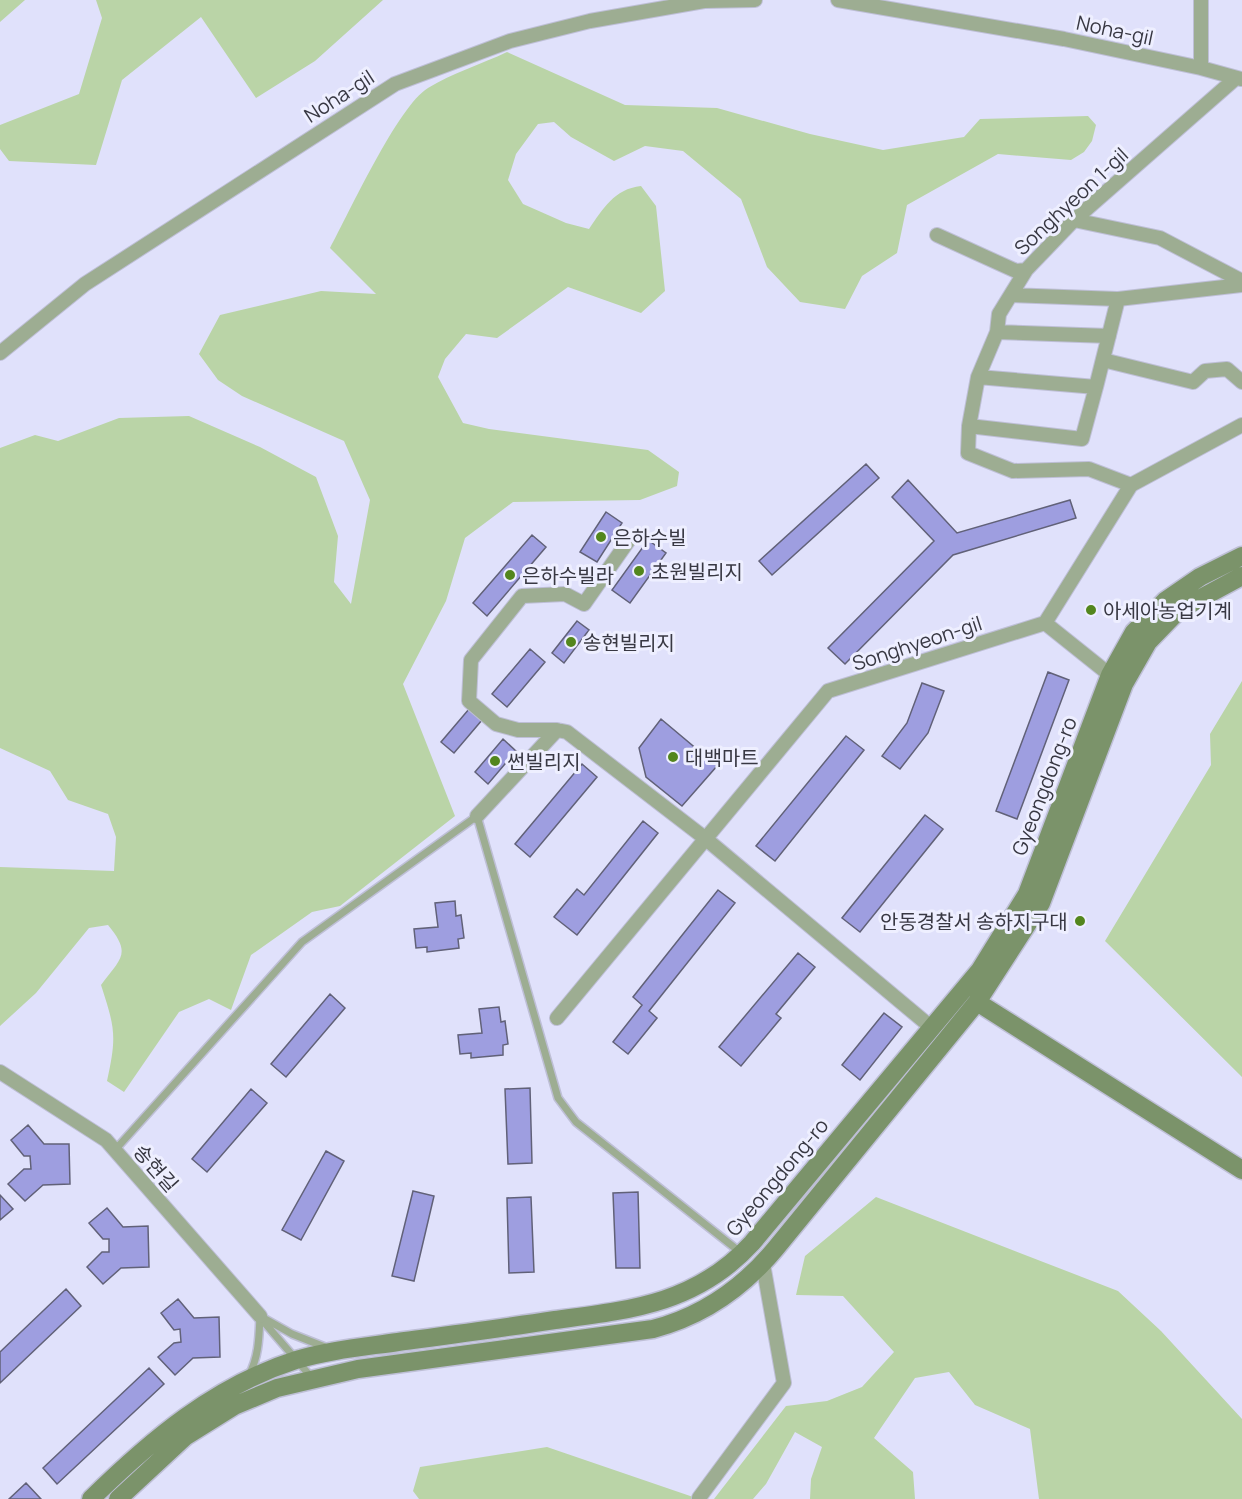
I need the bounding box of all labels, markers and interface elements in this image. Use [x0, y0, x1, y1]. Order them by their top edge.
street label: Noha-gil [1074, 9, 1156, 51]
street label: Noha-gil [299, 63, 379, 129]
street label: Songhyeon 1-gil [1008, 141, 1134, 261]
place label: 은하수빌 [613, 524, 687, 551]
marker: 은하수빌 [594, 530, 608, 544]
place label: 초원빌리지 [651, 558, 743, 585]
place label: 은하수빌라 [522, 562, 614, 589]
marker: 초원빌리지 [632, 564, 646, 578]
marker: 은하수빌라 [503, 568, 517, 582]
place label: 아세아농업기계 [1103, 597, 1232, 624]
marker: 아세아농업기계 [1084, 603, 1098, 617]
street label: Songhyeon-gil [849, 609, 985, 677]
place label: 송현빌리지 [583, 629, 675, 656]
marker: 송현빌리지 [564, 635, 578, 649]
street label: Gyeongdong-ro [1005, 713, 1083, 859]
place label: 대백마트 [685, 744, 759, 771]
place label: 썬빌리지 [507, 748, 581, 775]
marker: 대백마트 [666, 750, 680, 764]
marker: 썬빌리지 [488, 754, 502, 768]
place label: 안동경찰서 송하지구대 [880, 908, 1068, 935]
marker: 안동경찰서 송하지구대 [1073, 914, 1087, 928]
street label: Gyeongdong-ro [720, 1112, 834, 1242]
street label: 송현길 [128, 1138, 184, 1198]

